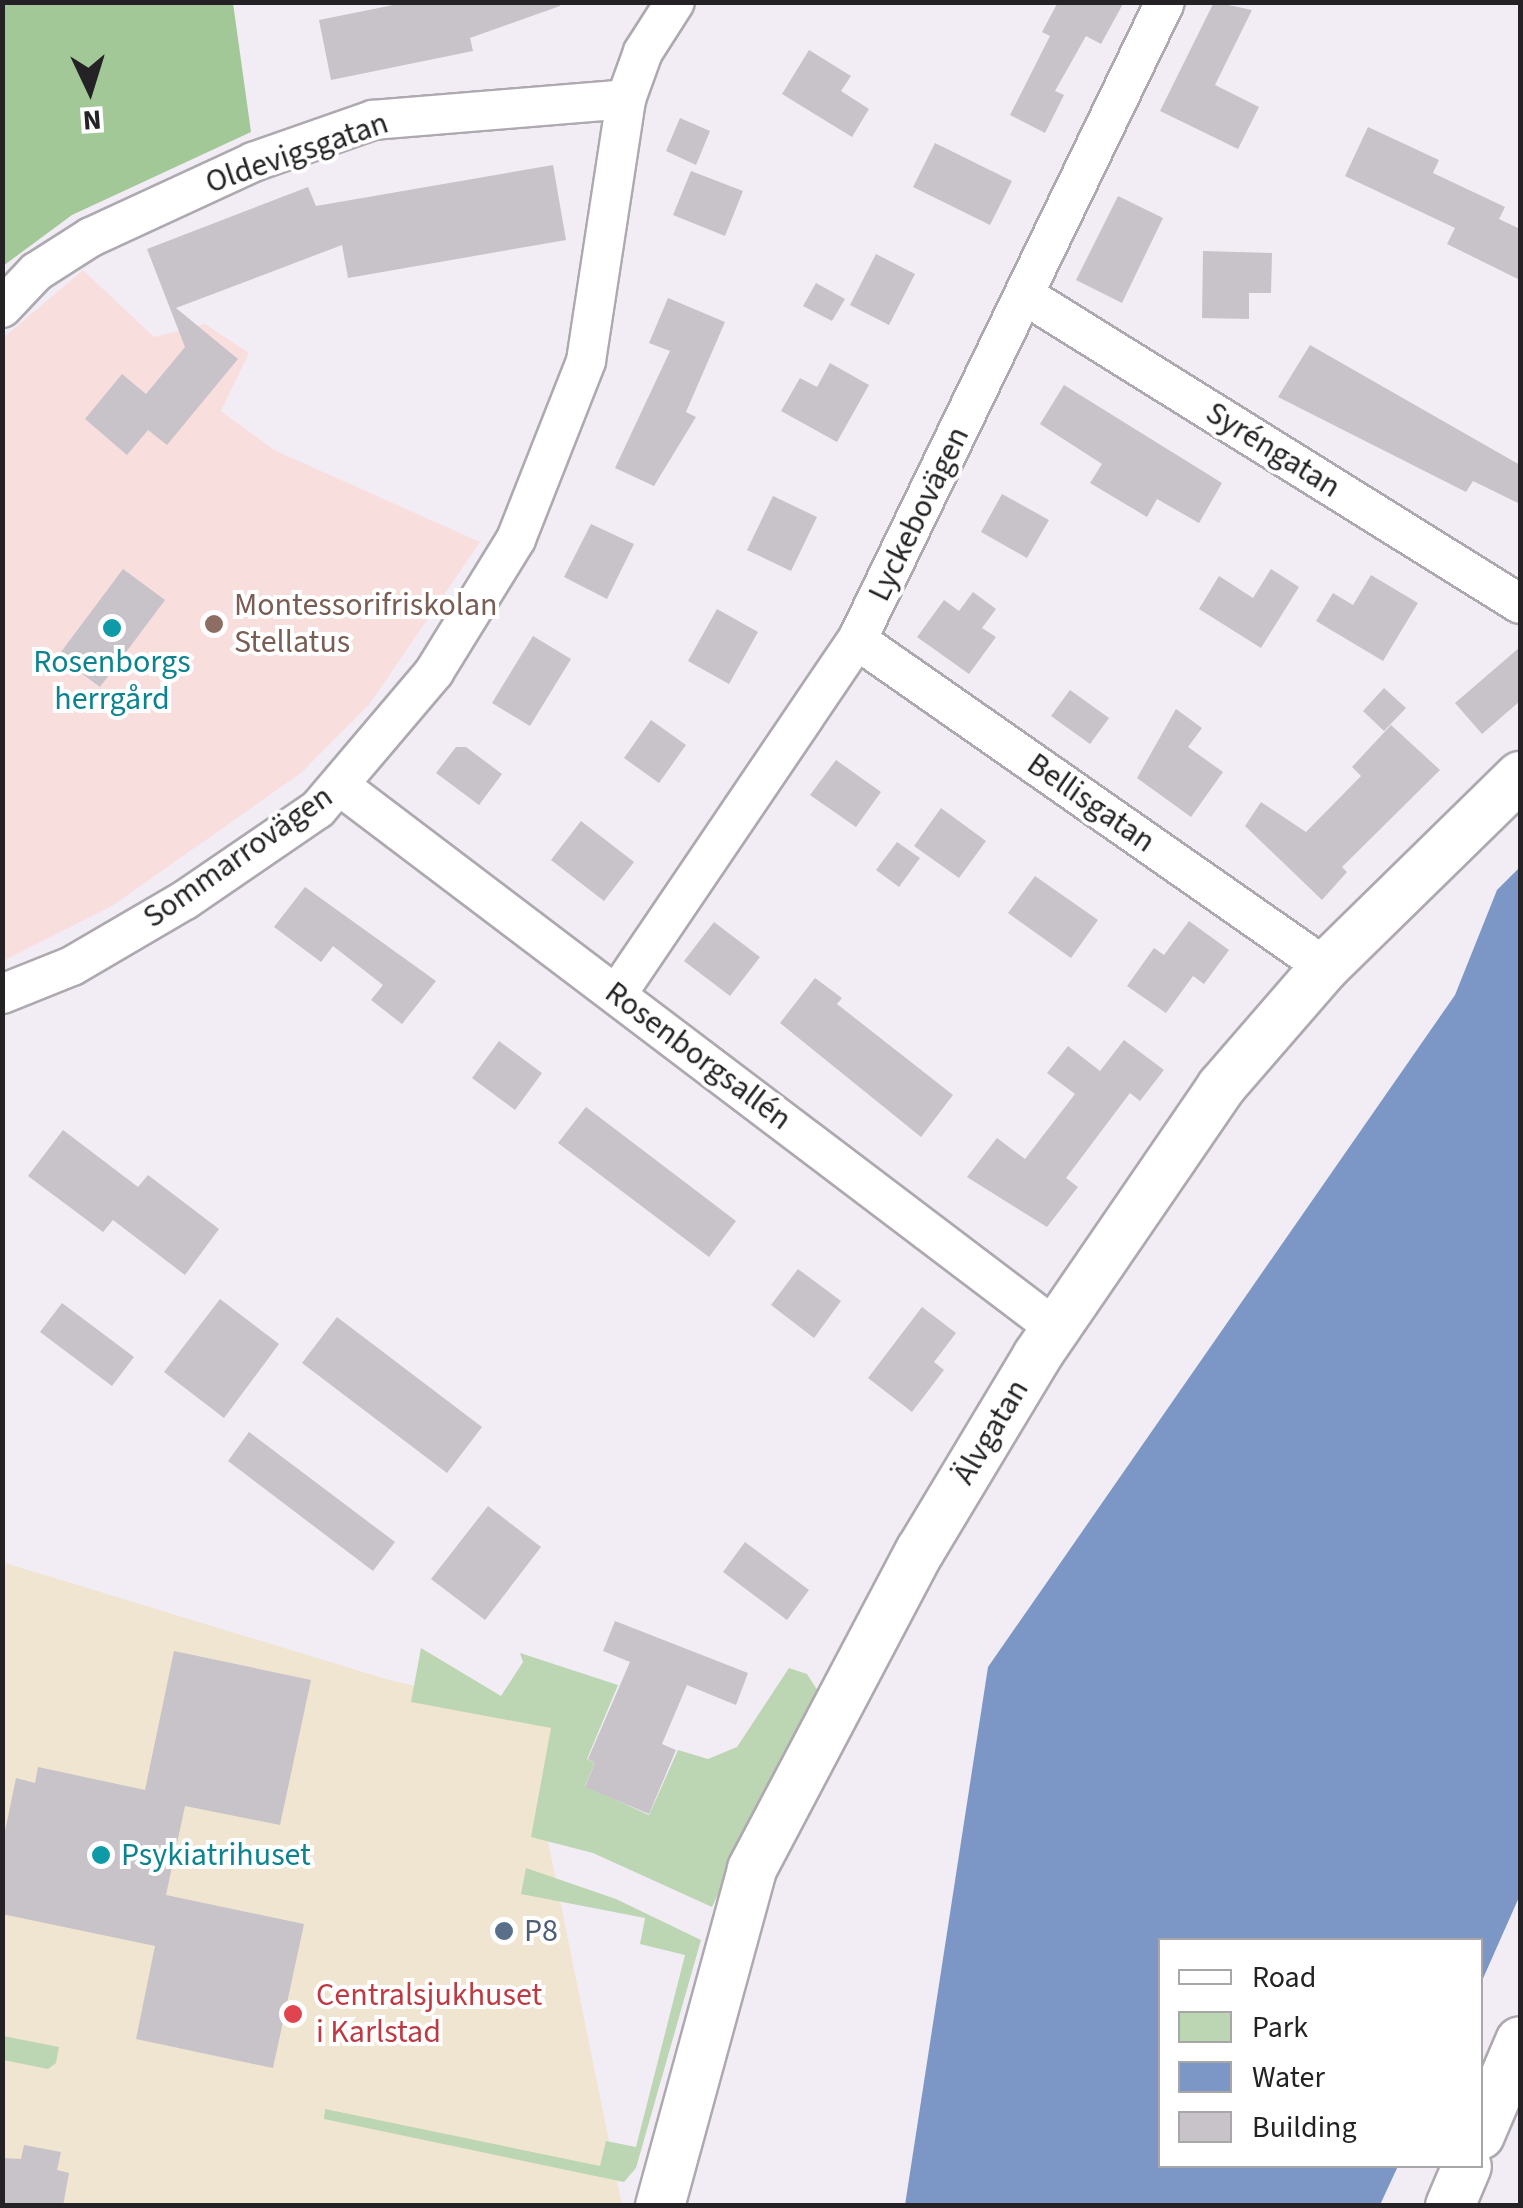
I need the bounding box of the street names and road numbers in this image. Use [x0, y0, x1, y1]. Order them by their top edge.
street label: Oldevigsgatan [201, 104, 393, 202]
street label: Syréngatan [1199, 394, 1347, 506]
street label: Lyckebovägen [860, 420, 978, 608]
street label: Bellisgatan [1020, 745, 1162, 861]
street label: Sommarrovägen [136, 778, 340, 936]
street label: Rosenborgsallén [597, 974, 799, 1138]
street label: Älvgatan [945, 1373, 1037, 1491]

